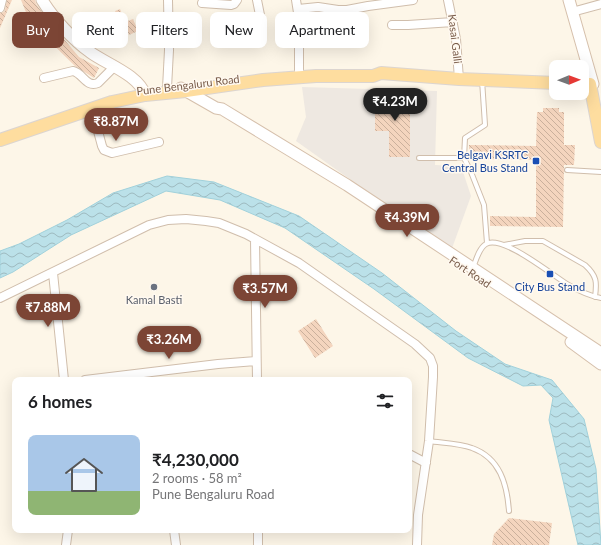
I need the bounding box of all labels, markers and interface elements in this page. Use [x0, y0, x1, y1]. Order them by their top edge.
chip: Buy [12, 12, 64, 48]
chip: Rent [72, 12, 128, 48]
chip: Filters [136, 12, 202, 48]
chip: New [210, 12, 267, 48]
chip: Apartment [275, 12, 369, 48]
street label: Kasai Galli [446, 13, 465, 65]
north arrow [549, 60, 589, 100]
map controls [549, 60, 589, 100]
street label: Pune Bengaluru Road [136, 72, 240, 97]
pin: ₹4.23M [362, 88, 428, 122]
text: ₹4.23M [372, 93, 418, 109]
pin: ₹8.87M [83, 108, 149, 142]
text: ₹8.87M [93, 113, 139, 129]
place label: Belgavi KSRTC Central Bus Stand [442, 148, 529, 174]
marker: Belgavi KSRTC Central Bus Stand [531, 156, 541, 166]
pin: ₹4.39M [374, 204, 440, 238]
text: ₹4.39M [384, 209, 430, 225]
street label: Fort Road [447, 253, 493, 290]
marker: City Bus Stand [545, 269, 555, 279]
pin: ₹3.57M [232, 275, 298, 309]
text: ₹3.57M [242, 280, 288, 296]
place label: City Bus Stand [515, 280, 585, 293]
marker: Kamal Basti [149, 282, 159, 292]
place label: Kamal Basti [126, 293, 183, 306]
pin: ₹7.88M [15, 294, 81, 328]
text: ₹7.88M [25, 299, 71, 315]
pin: ₹3.26M [136, 326, 202, 360]
text: ₹3.26M [146, 331, 192, 347]
icon: filters [374, 390, 396, 412]
text: 6 homes [28, 391, 92, 412]
text: ₹4,230,000 [152, 449, 239, 470]
icon: home [60, 451, 108, 499]
text: 2 rooms · 58 m² [152, 470, 242, 486]
text: Pune Bengaluru Road [152, 486, 275, 502]

